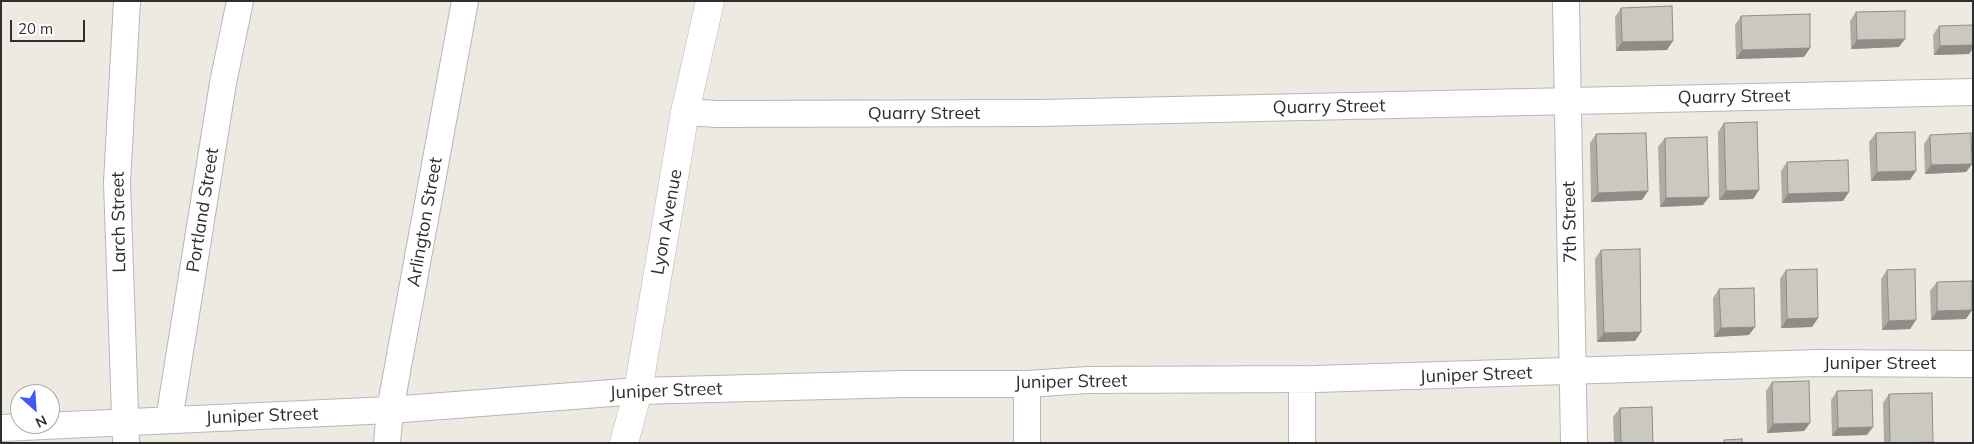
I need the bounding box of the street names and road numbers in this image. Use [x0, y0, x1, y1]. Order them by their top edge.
street label: Quarry Street [1677, 85, 1791, 109]
street label: Quarry Street [1272, 95, 1386, 119]
street label: Quarry Street [868, 103, 980, 125]
street label: Portland Street [182, 146, 224, 274]
street label: Arlington Street [403, 155, 447, 289]
street label: Lyon Avenue [647, 168, 687, 276]
street label: Larch Street [107, 171, 131, 273]
street label: 7th Street [1558, 181, 1582, 263]
street label: Juniper Street [1824, 353, 1936, 375]
street label: Juniper Street [1419, 362, 1533, 388]
street label: Juniper Street [1014, 370, 1128, 394]
street label: Juniper Street [609, 378, 723, 404]
street label: Juniper Street [205, 403, 319, 429]

